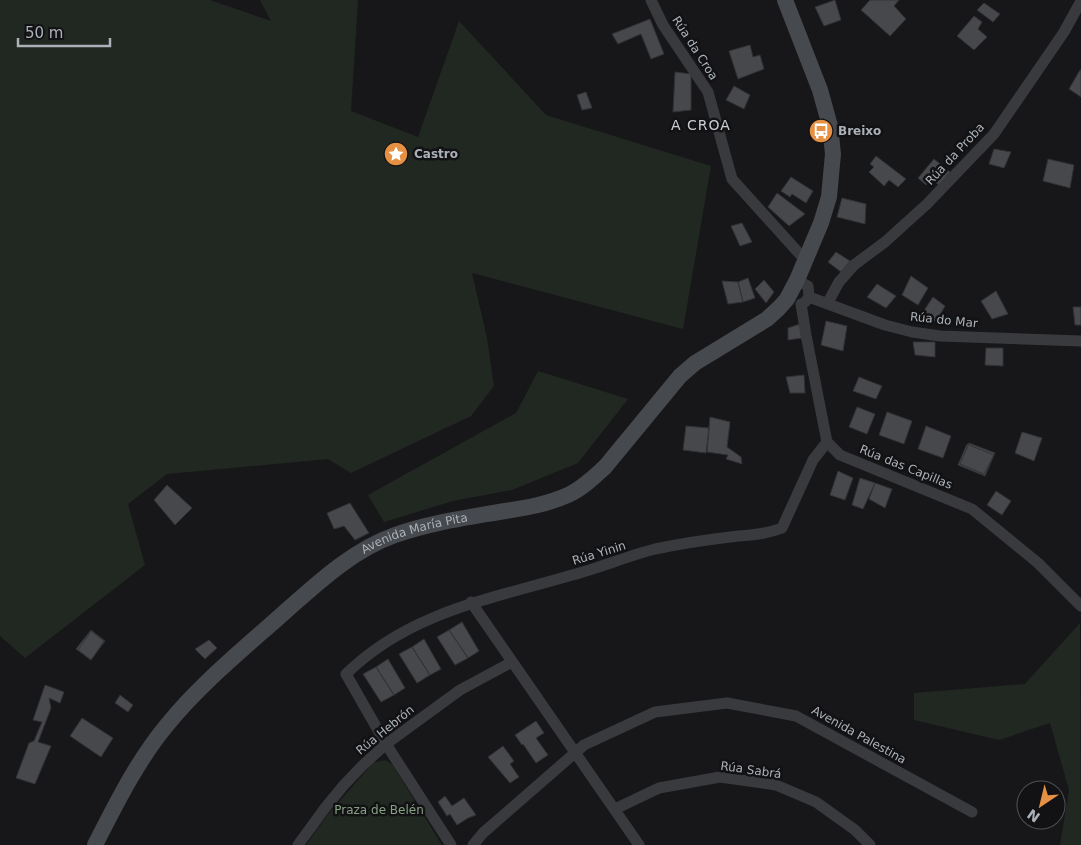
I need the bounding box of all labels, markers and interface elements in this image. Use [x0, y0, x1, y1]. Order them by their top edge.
street label: Rúa da Croa [669, 14, 721, 82]
scale bar [18, 15, 110, 47]
text: 50 m [25, 24, 63, 42]
district label: A CROA [671, 117, 731, 133]
bus stop icon: Breixo [808, 118, 834, 144]
street label: Rúa da Proba [923, 120, 987, 188]
place label: Breixo [838, 124, 881, 138]
place icon: Castro [383, 141, 409, 167]
place label: Castro [414, 147, 458, 161]
street label: Rúa do Mar [909, 309, 979, 331]
street label: Rúa das Capillas [858, 442, 954, 492]
street label: Avenida María Pita [358, 510, 469, 557]
street label: Rúa Yinin [570, 538, 628, 568]
street label: Rúa Hebrón [353, 702, 417, 758]
street label: Avenida Palestina [809, 703, 909, 767]
street label: Rúa Sabrá [720, 759, 782, 781]
north arrow [1016, 780, 1066, 830]
park label: Praza de Belén [334, 803, 424, 817]
text: N [1024, 806, 1043, 826]

